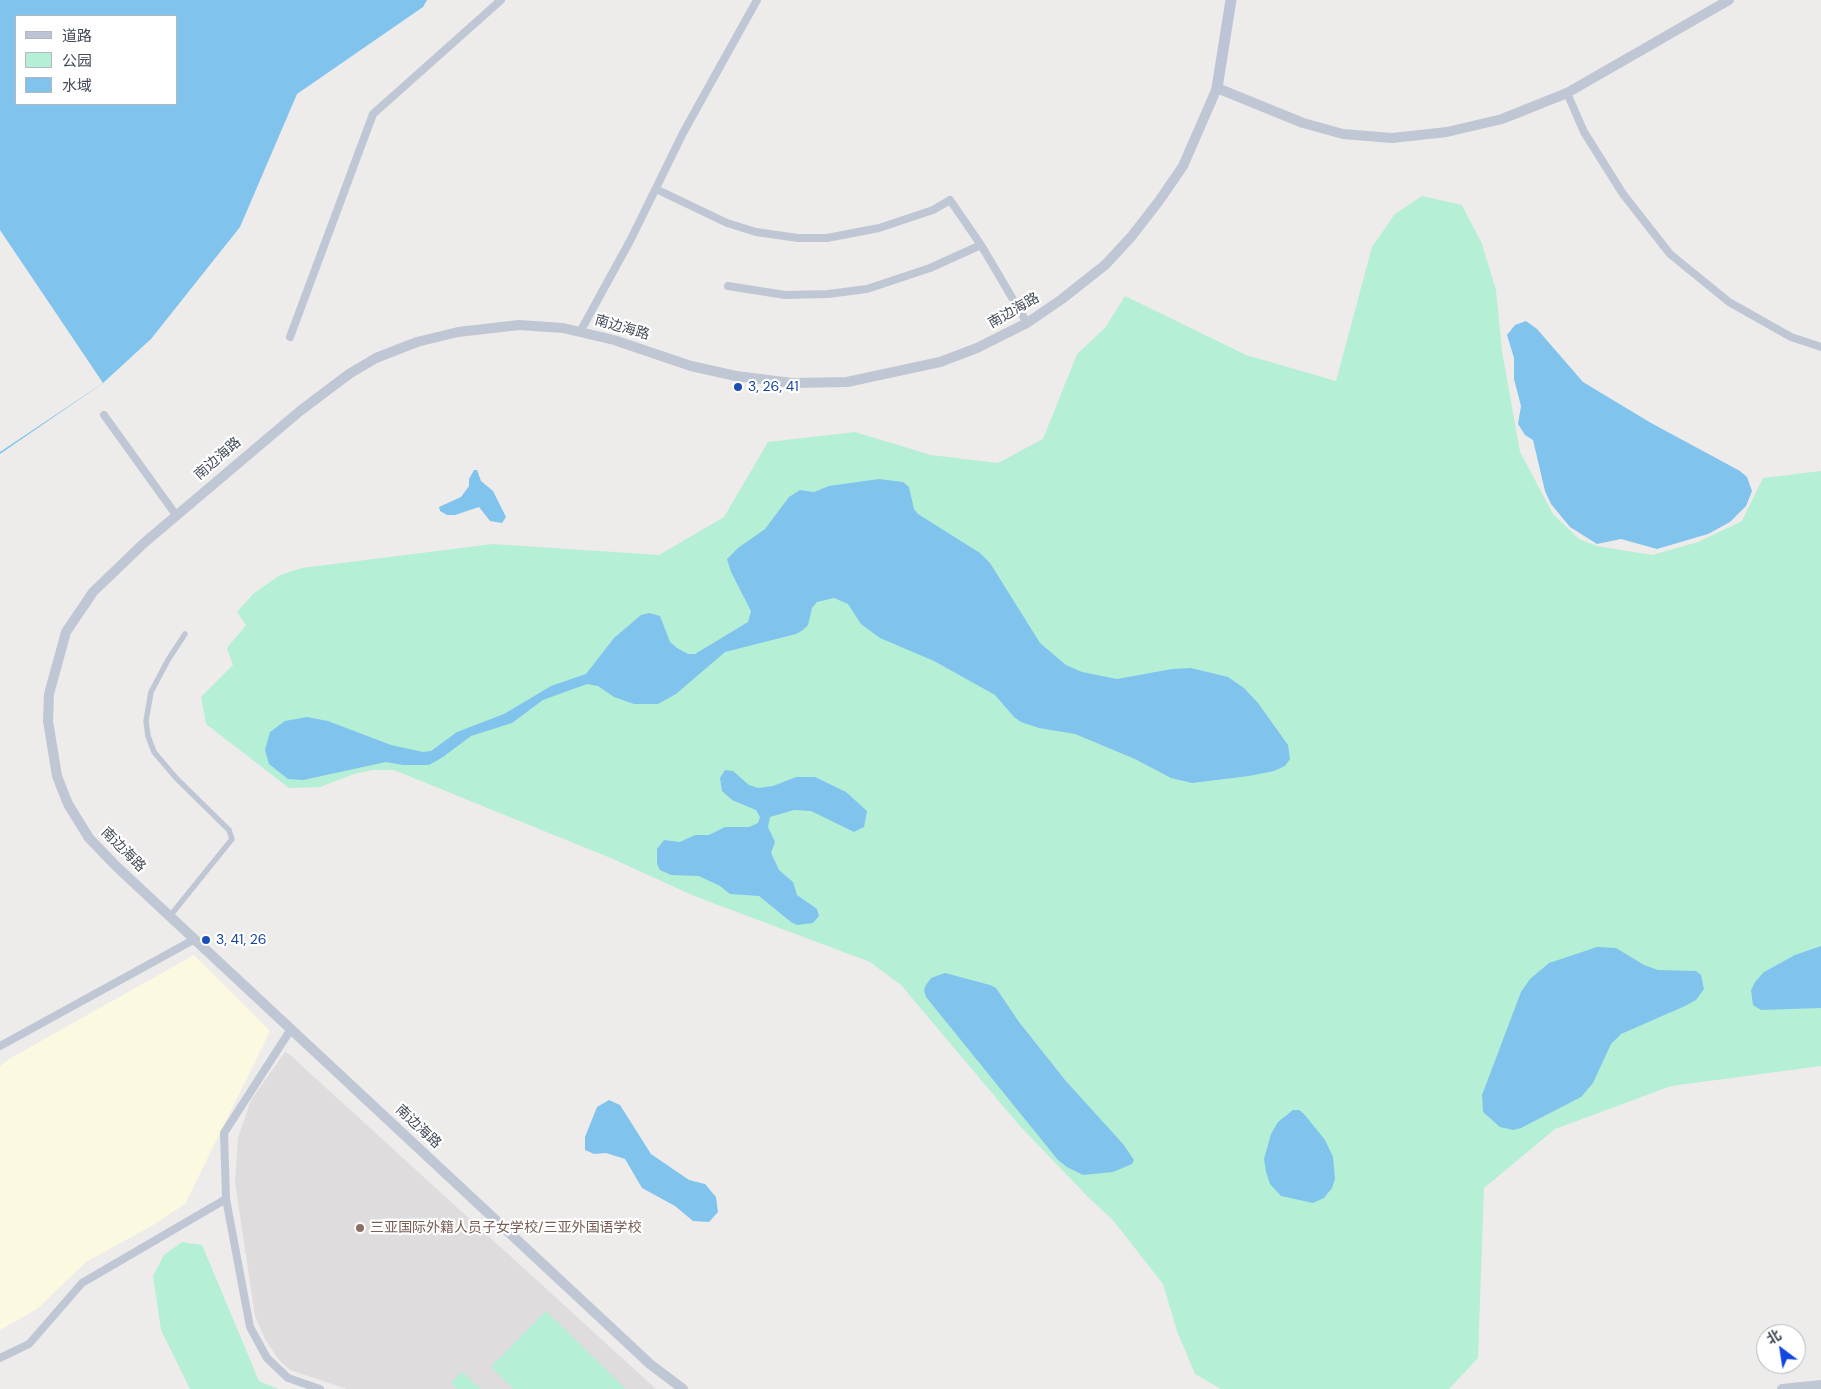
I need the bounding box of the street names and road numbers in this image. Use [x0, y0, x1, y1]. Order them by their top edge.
street label: 南边海路 [986, 290, 1042, 332]
street label: 南边海路 [593, 312, 651, 344]
street label: 南边海路 [191, 434, 245, 484]
street label: 南边海路 [97, 824, 149, 876]
street label: 南边海路 [392, 1102, 444, 1152]

